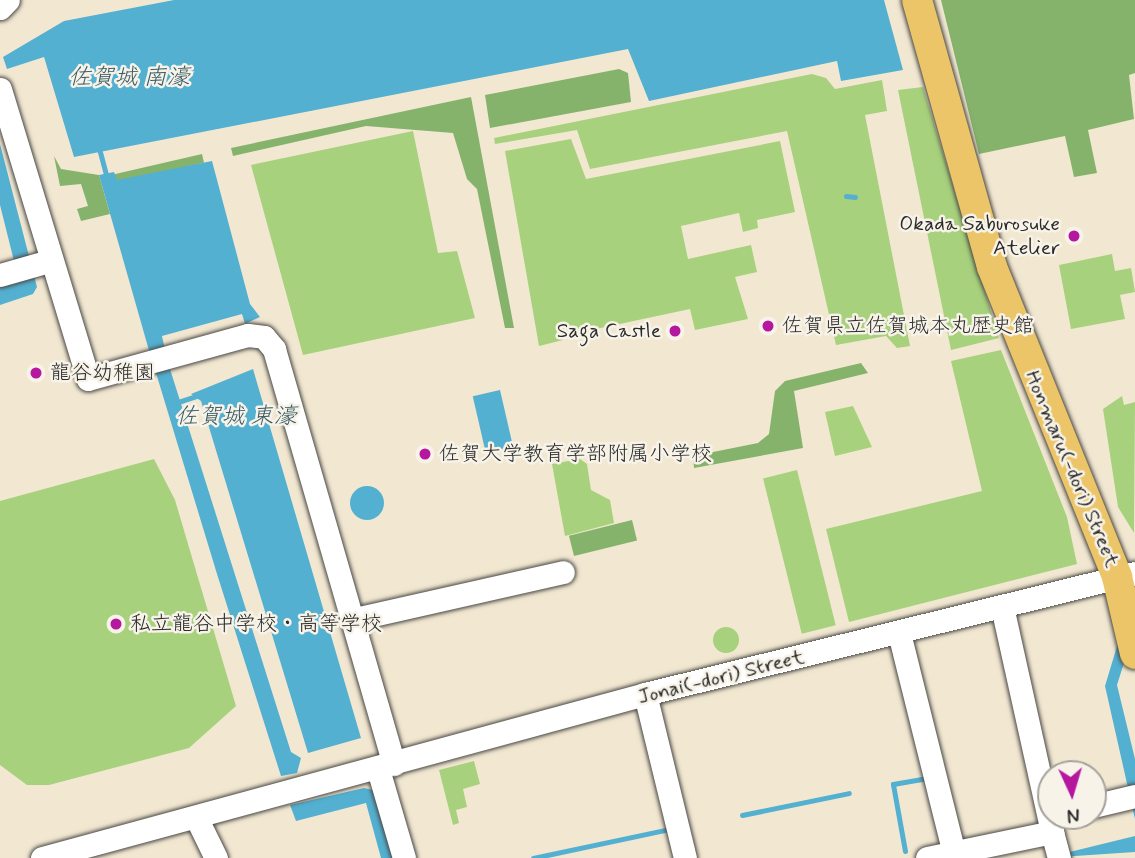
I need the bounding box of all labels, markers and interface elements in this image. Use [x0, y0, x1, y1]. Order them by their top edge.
water label: 佐賀城 南濠 [68, 64, 190, 92]
place label: Okada Saburosuke Atelier [897, 211, 1060, 261]
marker: Okada Saburosuke Atelier [1066, 228, 1082, 244]
place label: 佐賀県立佐賀城本丸歴史館 [782, 313, 1034, 339]
place label: Saga Castle [557, 318, 661, 344]
marker: 佐賀県立佐賀城本丸歴史館 [760, 318, 776, 334]
marker: Saga Castle [667, 323, 683, 339]
place label: 龍谷幼稚園 [50, 360, 155, 386]
marker: 龍谷幼稚園 [28, 365, 44, 381]
street label: Honmaru(-dori) Street [1019, 367, 1125, 571]
water label: 佐賀城 東濠 [175, 403, 297, 431]
place label: 佐賀大学教育学部附属小学校 [439, 441, 712, 467]
marker: 佐賀大学教育学部附属小学校 [417, 446, 433, 462]
place label: 私立龍谷中学校・高等学校 [130, 611, 382, 637]
marker: 私立龍谷中学校・高等学校 [108, 616, 124, 632]
street label: Jonai(-dori) Street [635, 644, 807, 710]
north arrow [1037, 760, 1107, 830]
text: N [1066, 802, 1081, 827]

